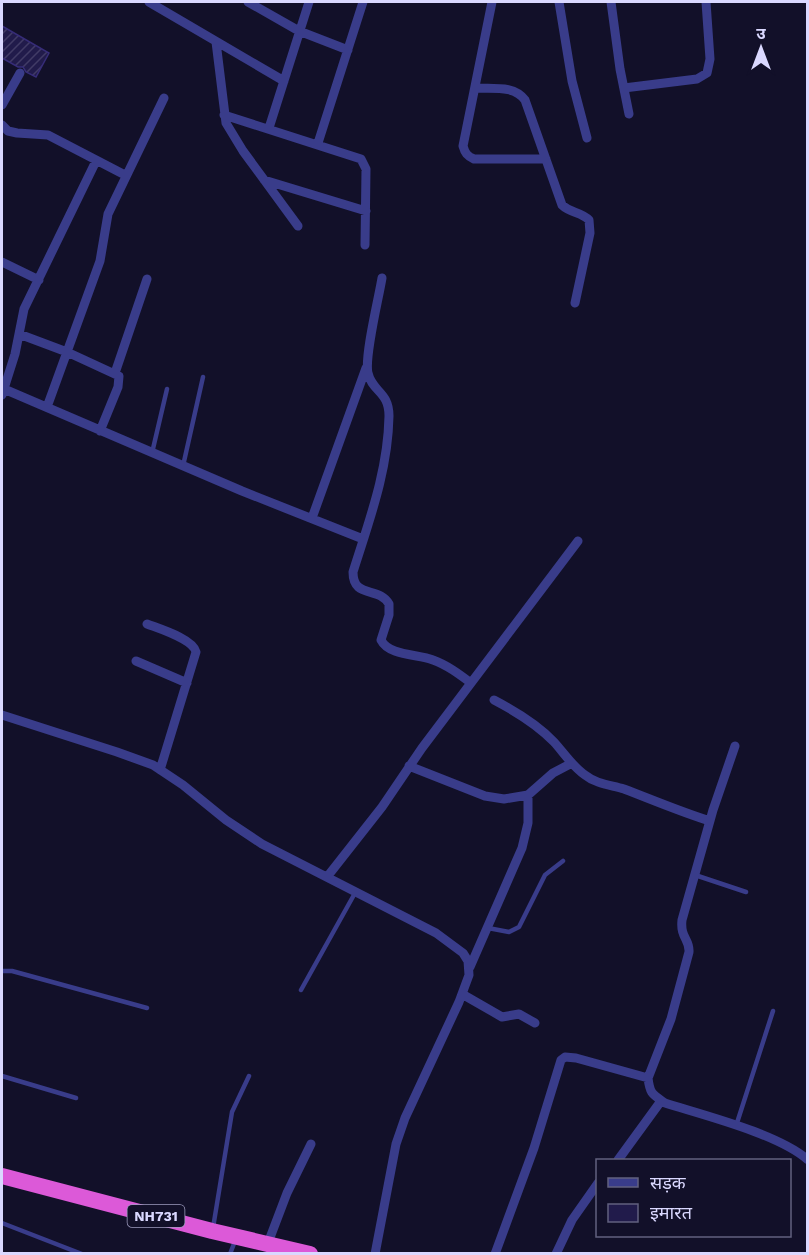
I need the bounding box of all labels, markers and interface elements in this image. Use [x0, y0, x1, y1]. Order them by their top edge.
north arrow [731, 18, 791, 78]
text: उ [756, 24, 766, 43]
legend [596, 1159, 791, 1237]
text: सड़क [650, 1172, 687, 1193]
text: इमारत [650, 1202, 693, 1223]
road number: NH731 [128, 1205, 184, 1227]

